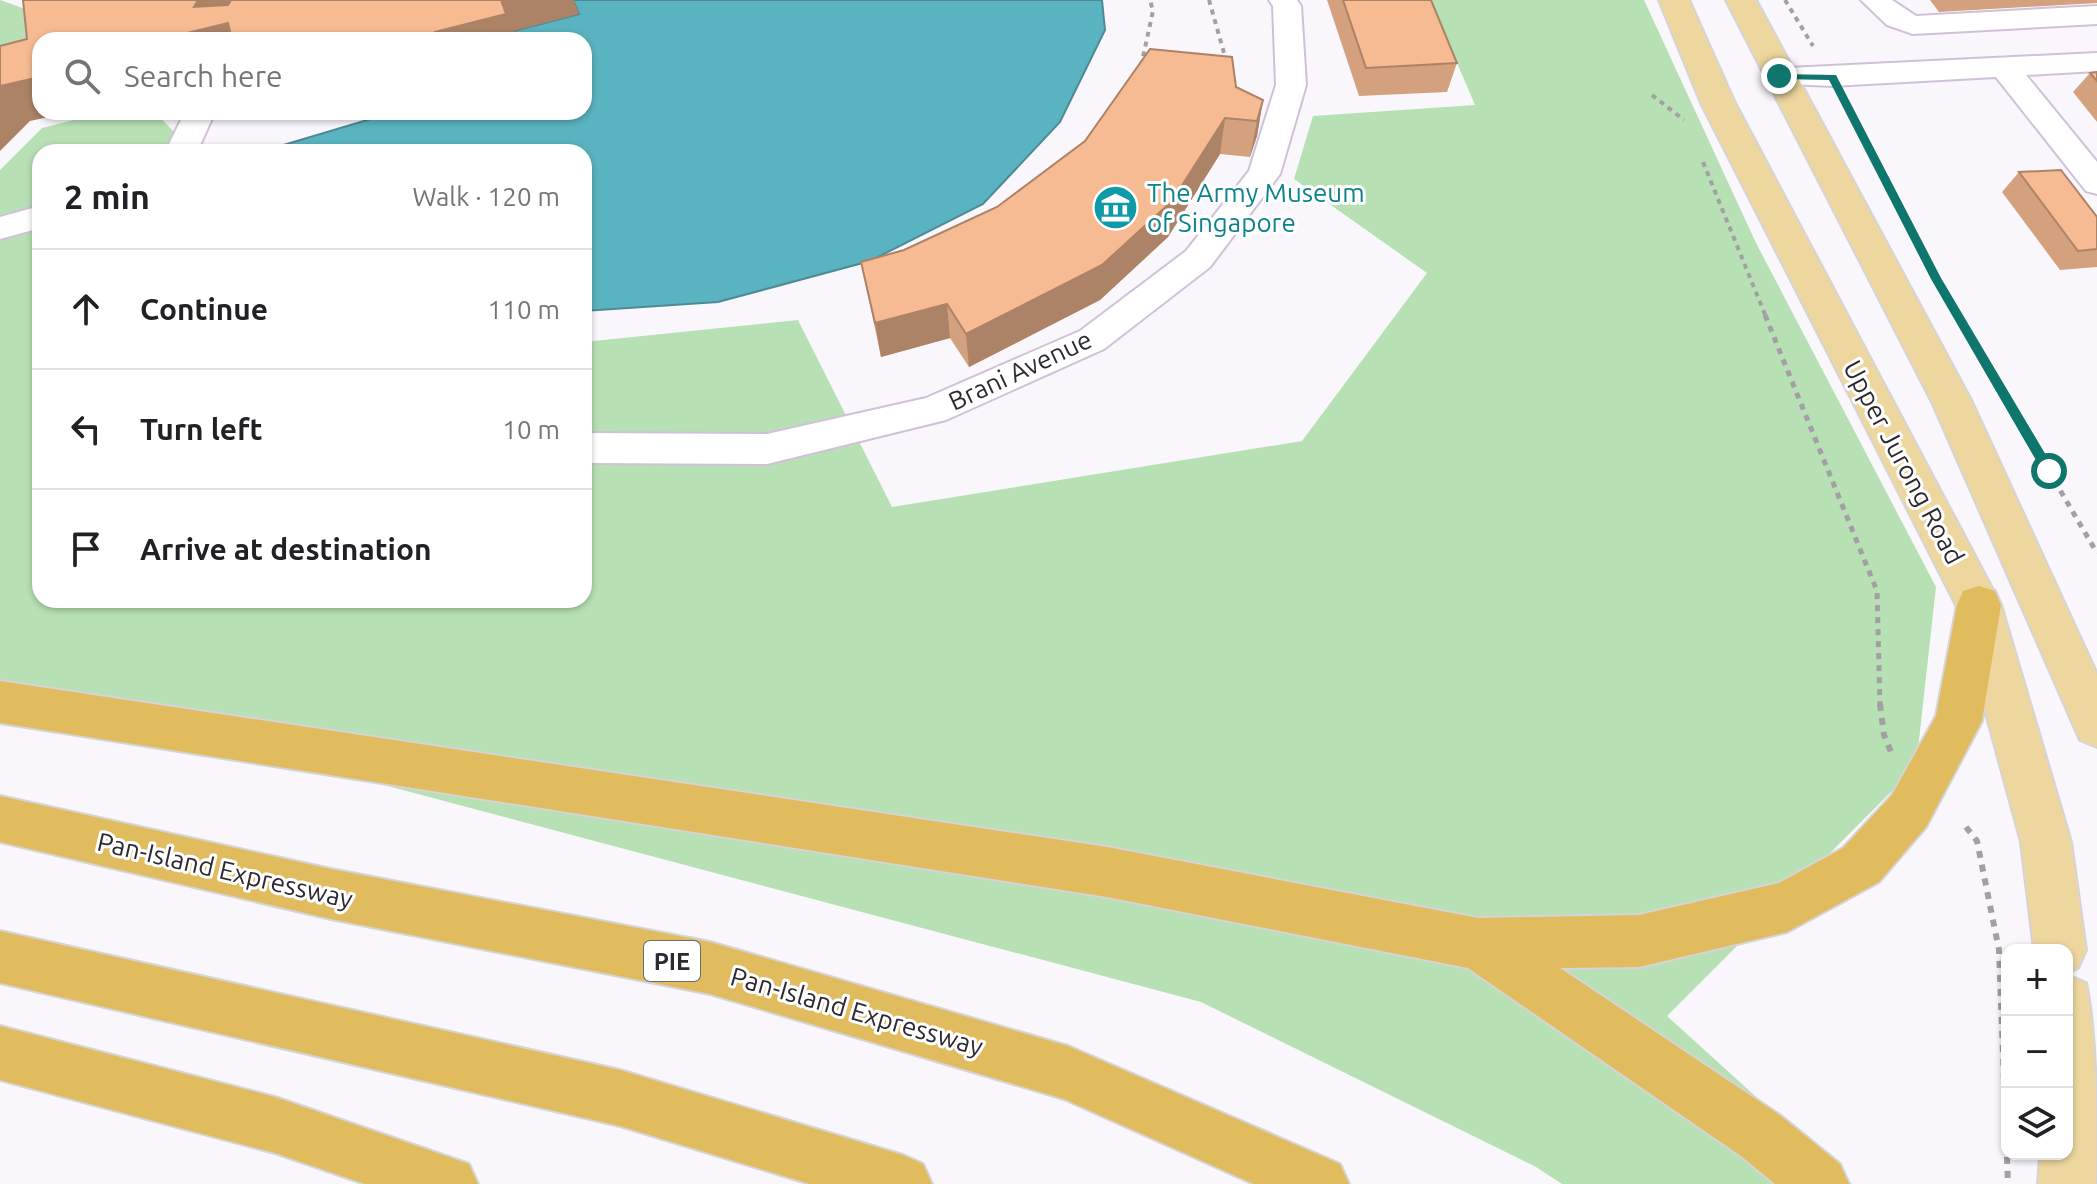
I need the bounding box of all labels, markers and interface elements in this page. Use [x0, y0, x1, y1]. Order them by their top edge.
search box [32, 32, 592, 120]
icon: search [60, 54, 104, 98]
route end [1761, 58, 1797, 94]
text: Search here [124, 59, 283, 93]
text: 2 min [64, 177, 150, 215]
place label: The Army Museum of Singapore [1147, 178, 1365, 237]
text: Walk · 120 m [412, 182, 560, 211]
museum icon: The Army Museum of Singapore [1092, 183, 1140, 231]
icon: ahead [64, 287, 108, 331]
text: Continue [140, 292, 268, 326]
text: 110 m [488, 295, 560, 324]
street label: Brani Avenue [944, 324, 1096, 416]
street label: Upper Jurong Road [1838, 355, 1970, 569]
icon: left [64, 407, 108, 451]
text: Turn left [140, 412, 262, 446]
text: 10 m [502, 415, 560, 444]
route start [2031, 453, 2067, 489]
icon: arrive [64, 527, 108, 571]
text: Arrive at destination [140, 532, 432, 566]
street label: Pan-Island Expressway [94, 826, 356, 914]
road number: PIE [644, 941, 700, 981]
map controls [2001, 944, 2073, 1160]
button: + [2001, 944, 2073, 1016]
street label: Pan-Island Expressway [727, 961, 987, 1061]
button: − [2001, 1016, 2073, 1088]
button: layers [2001, 1088, 2073, 1160]

